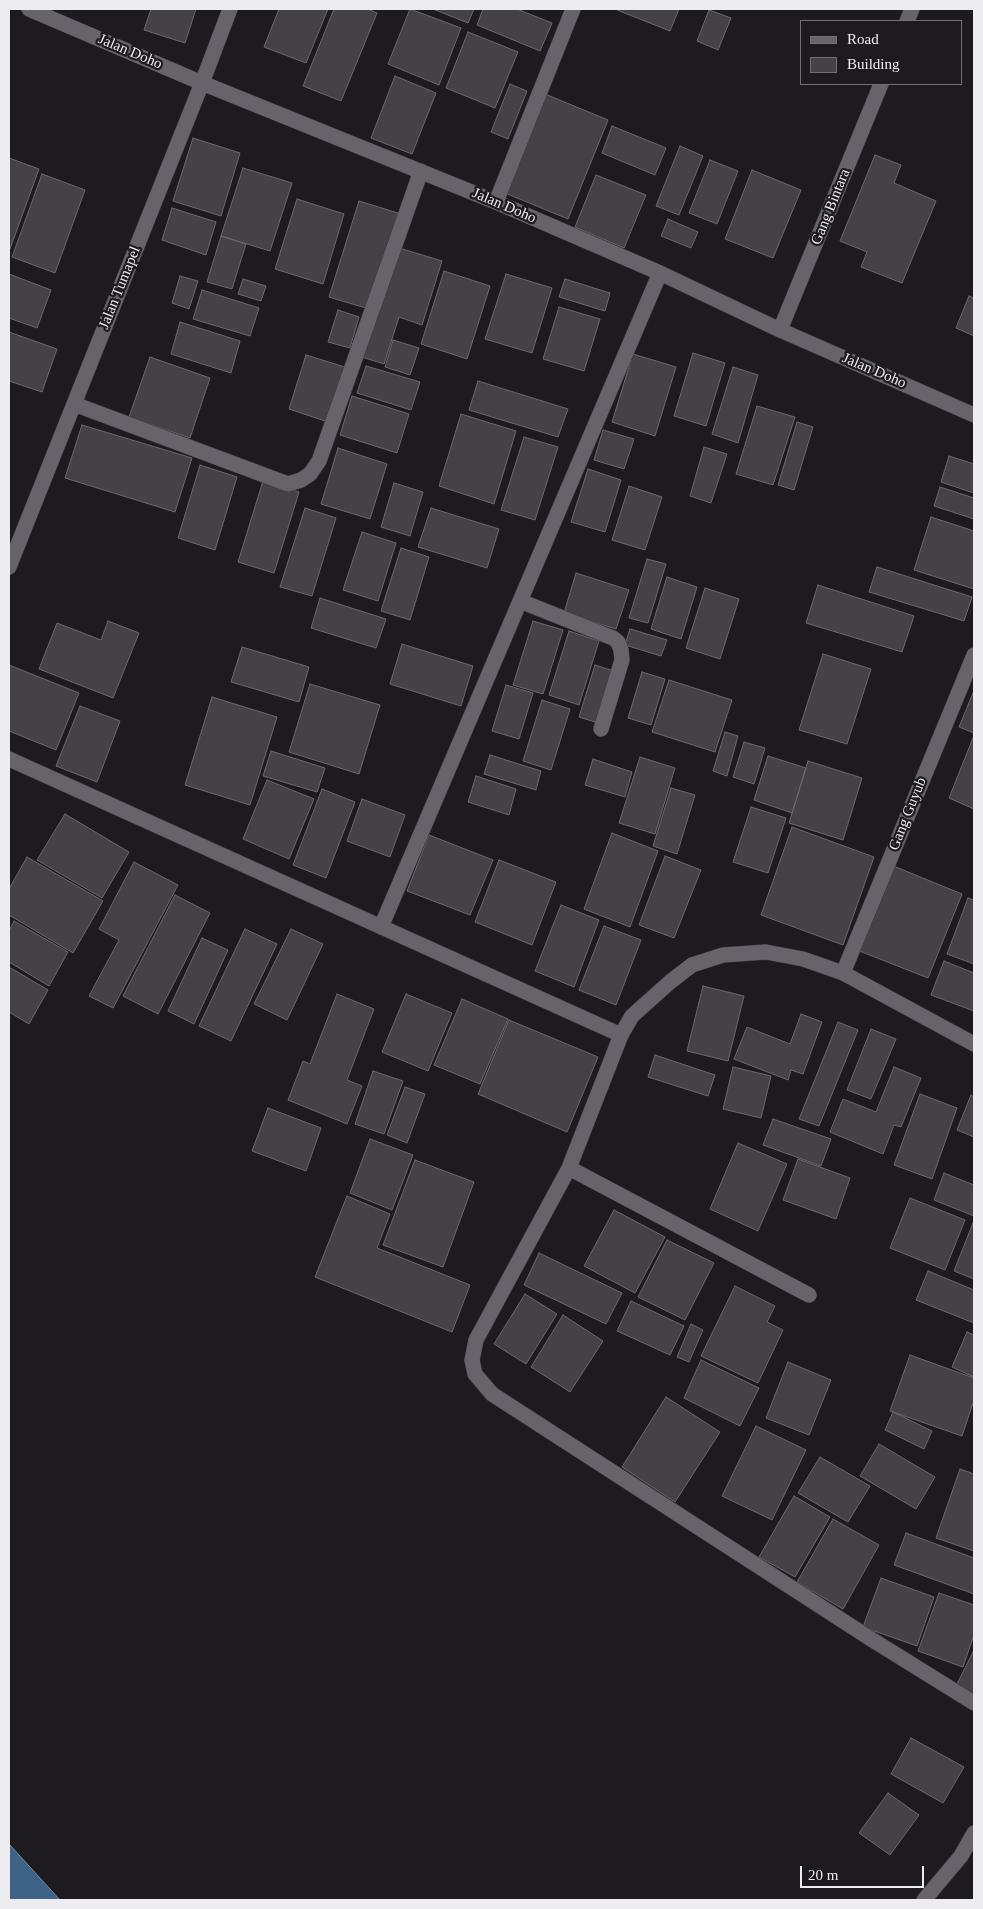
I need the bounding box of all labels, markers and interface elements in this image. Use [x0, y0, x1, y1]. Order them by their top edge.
legend [800, 20, 963, 85]
street label: Jalan Doho [95, 30, 165, 74]
text: Road [847, 31, 879, 47]
text: Building [847, 56, 900, 72]
street label: Gang Bintara [808, 166, 854, 248]
street label: Jalan Doho [469, 184, 539, 228]
street label: Jalan Tumapel [95, 244, 145, 332]
street label: Jalan Doho [839, 349, 909, 393]
street label: Gang Guyub [885, 775, 931, 853]
scale bar [803, 1856, 927, 1888]
text: 20 m [808, 1867, 838, 1883]

